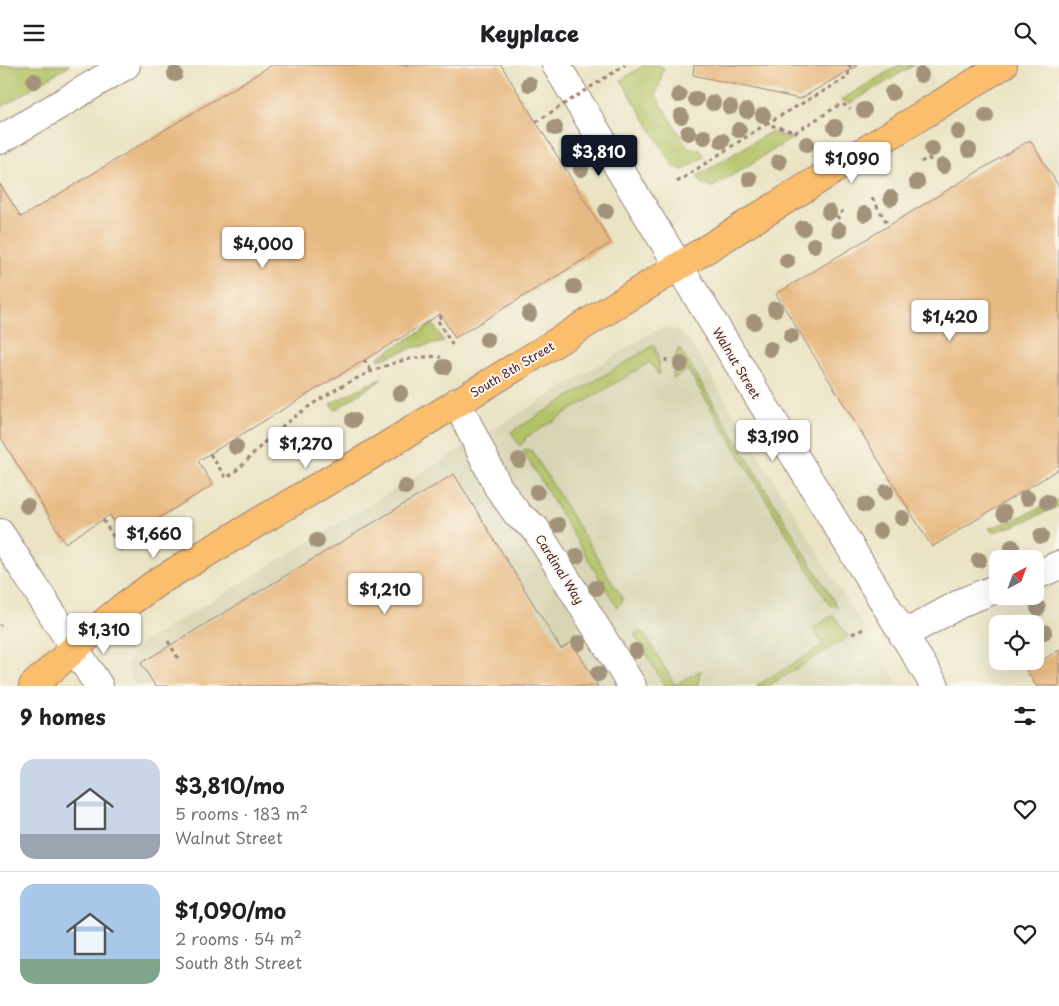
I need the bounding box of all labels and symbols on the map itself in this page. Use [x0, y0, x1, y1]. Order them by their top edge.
pin: $3,810 [558, 135, 640, 177]
pin: $1,090 [811, 141, 893, 184]
pin: $4,000 [222, 227, 304, 269]
pin: $1,420 [909, 299, 991, 342]
street label: Walnut Street [708, 324, 766, 402]
street label: South 8th Street [467, 337, 558, 401]
pin: $3,190 [732, 419, 814, 462]
pin: $1,270 [265, 427, 347, 469]
pin: $1,660 [113, 517, 195, 559]
street label: Cardinal Way [531, 531, 589, 608]
north arrow [989, 550, 1044, 605]
pin: $1,210 [344, 573, 426, 615]
pin: $1,310 [63, 613, 145, 655]

